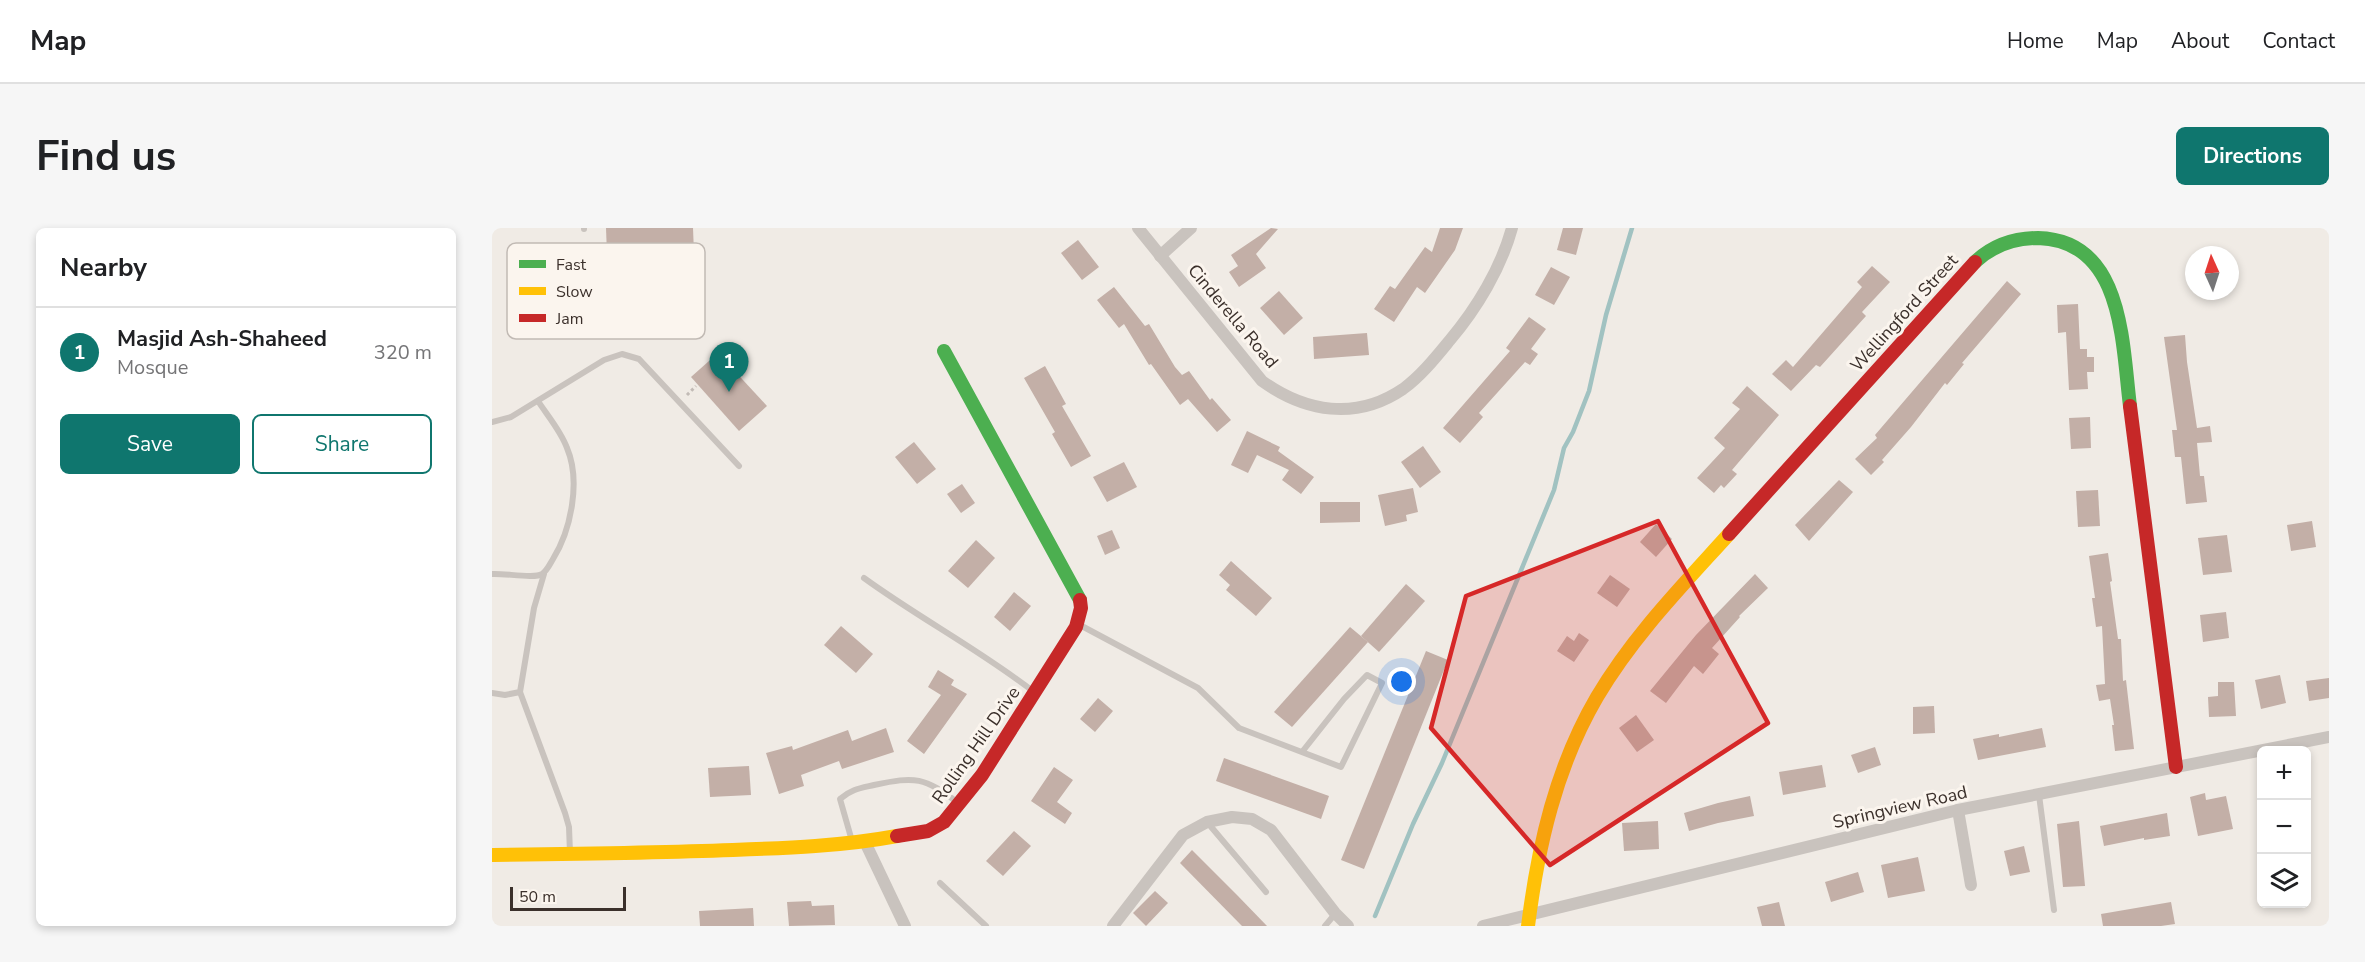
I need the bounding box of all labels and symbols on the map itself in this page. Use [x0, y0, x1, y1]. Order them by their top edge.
legend [507, 243, 705, 339]
north arrow [2185, 246, 2239, 300]
street label: Wellingford Street [1845, 249, 1964, 377]
text: Fast [556, 254, 587, 276]
street label: Cinderella Road [1182, 259, 1284, 373]
text: Slow [556, 281, 593, 303]
text: Jam [555, 308, 583, 330]
pin: 1 [710, 342, 748, 392]
your location [1387, 667, 1416, 696]
street label: Rolling Hill Drive [927, 682, 1025, 808]
street label: Springview Road [1830, 780, 1970, 834]
scale bar [510, 884, 626, 912]

